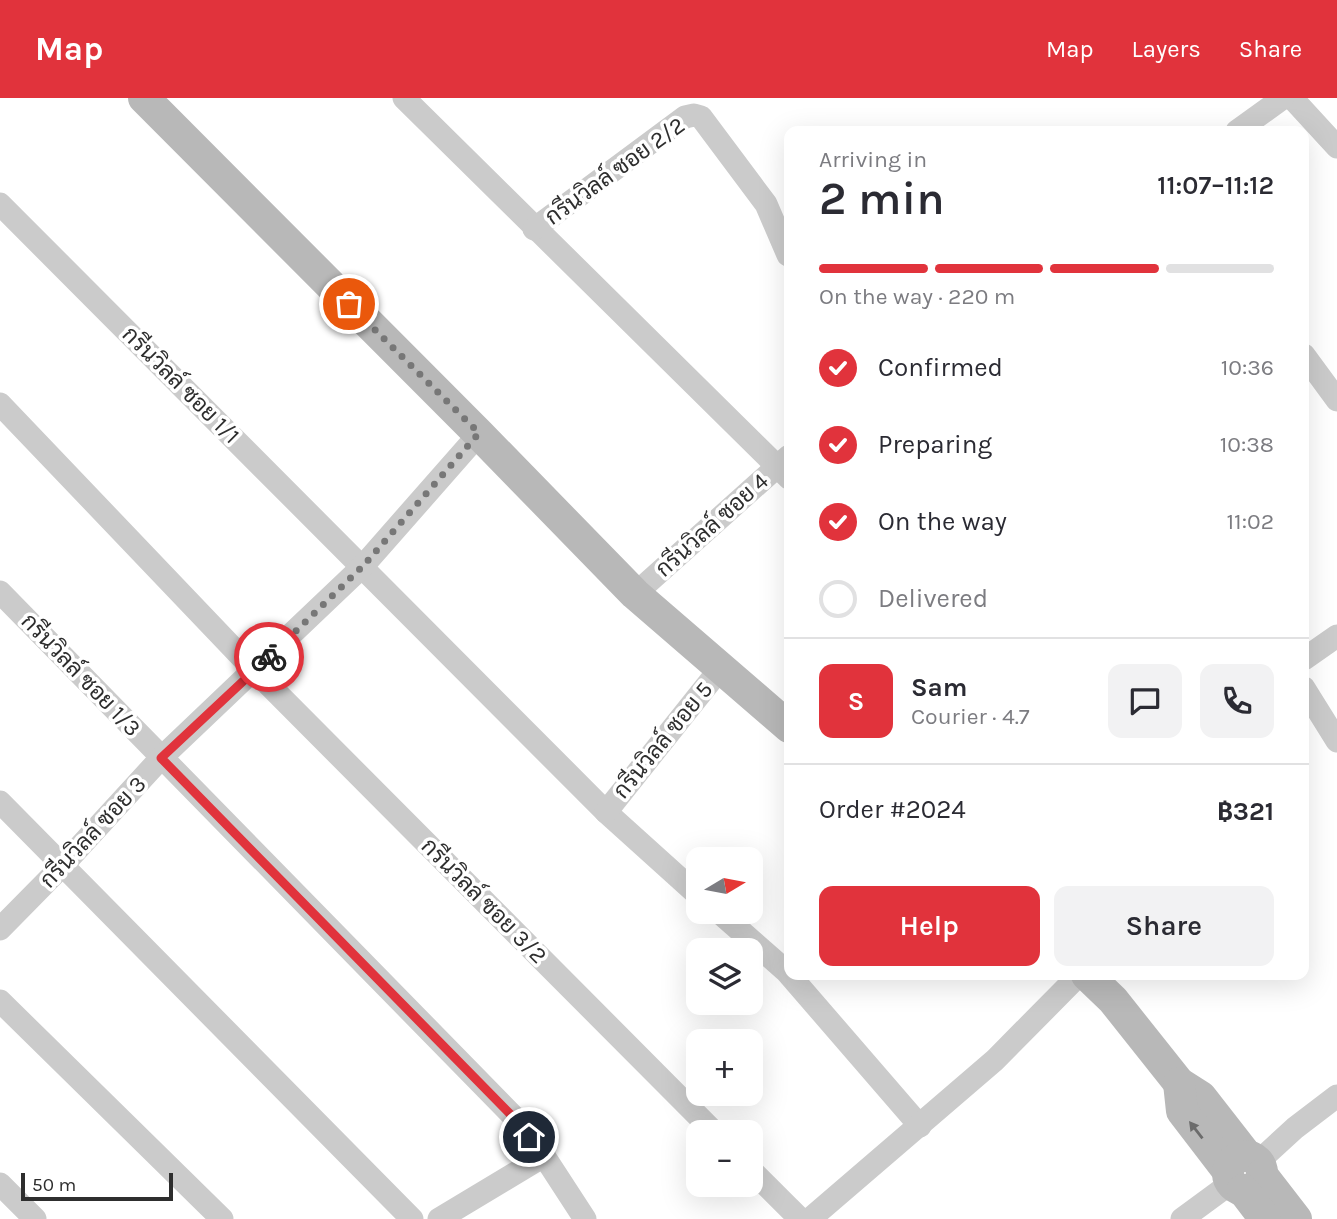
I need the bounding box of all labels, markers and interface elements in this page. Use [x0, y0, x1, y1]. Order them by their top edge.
text: Map [35, 30, 103, 68]
text: Map [1046, 35, 1094, 63]
text: Layers [1132, 35, 1201, 63]
text: Share [1239, 35, 1302, 63]
street label: กรีนวิลล์ ซอย 2/2 [538, 109, 690, 231]
text: Arriving in [819, 146, 927, 173]
text: 11:07–11:12 [1157, 170, 1274, 201]
text: 2 min [819, 172, 945, 226]
pin [319, 274, 379, 334]
text: On the way · 220 m [819, 283, 1015, 310]
icon: bag [330, 285, 368, 323]
street label: กรีนวิลล์ ซอย 1/1 [117, 319, 247, 449]
icon: check [819, 349, 857, 387]
text: Confirmed [878, 352, 1003, 383]
text: 10:36 [1221, 354, 1274, 381]
icon: check [819, 426, 857, 464]
text: Preparing [878, 429, 992, 460]
text: 10:38 [1220, 431, 1274, 458]
street label: กรีนวิลล์ ซอย 4 [648, 465, 774, 583]
icon: check [819, 503, 857, 541]
text: On the way [878, 506, 1007, 537]
text: 11:02 [1227, 508, 1274, 535]
text: Delivered [878, 583, 988, 614]
street label: กรีนวิลล์ ซอย 1/3 [16, 606, 149, 742]
courier [234, 622, 304, 692]
icon: bike [250, 638, 288, 676]
button: chat [1108, 664, 1182, 738]
button: phone [1200, 664, 1274, 738]
text: Sam [911, 672, 967, 703]
street label: กรีนวิลล์ ซอย 5 [605, 674, 718, 804]
text: S [848, 686, 864, 717]
text: Courier · 4.7 [911, 703, 1030, 730]
street label: กรีนวิลล์ ซอย 3 [32, 769, 152, 893]
text: Order #2024 [819, 794, 966, 825]
text: ฿321 [1217, 796, 1274, 827]
street label: กรีนวิลล์ ซอย 3/2 [416, 831, 554, 969]
north arrow [686, 847, 763, 924]
map controls [686, 847, 763, 1197]
button: Help [819, 886, 1040, 966]
button: Share [1054, 886, 1274, 966]
button: layers [686, 938, 763, 1015]
button: + [686, 1029, 763, 1106]
pin [499, 1107, 559, 1167]
icon: home [510, 1118, 548, 1156]
button: − [686, 1120, 763, 1197]
one-way arrow [1189, 1121, 1204, 1139]
scale bar [21, 1170, 173, 1202]
text: 50 m [32, 1174, 76, 1196]

